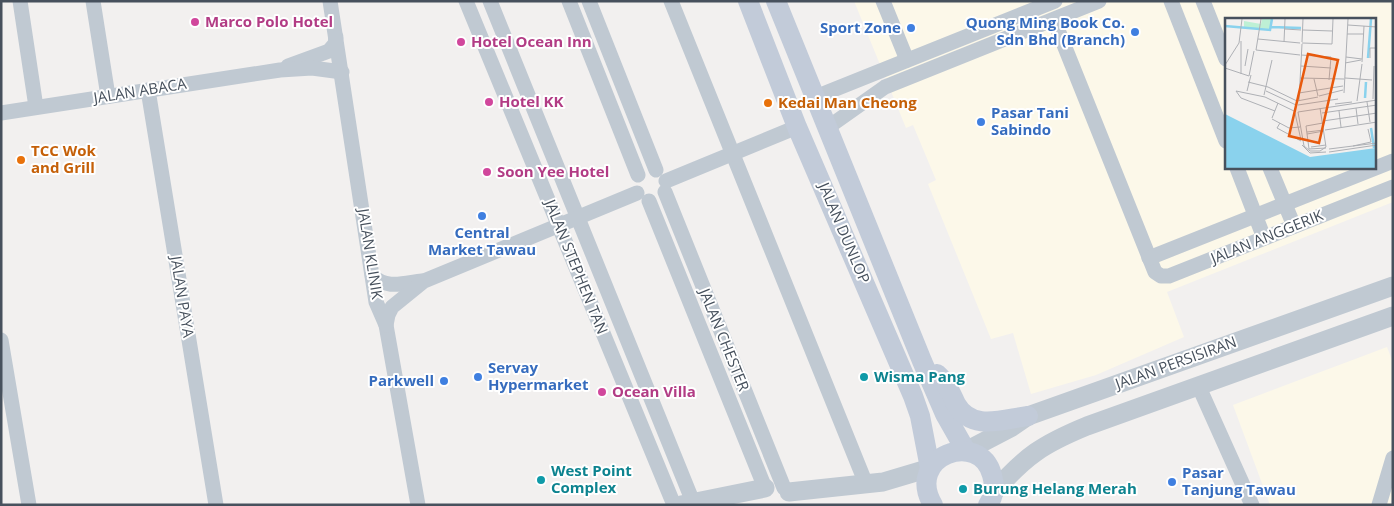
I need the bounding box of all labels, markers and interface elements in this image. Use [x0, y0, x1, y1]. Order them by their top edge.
place label: Marco Polo Hotel [205, 11, 333, 31]
place label: Quong Ming Book Co. Sdn Bhd (Branch) [966, 12, 1125, 49]
marker: Marco Polo Hotel [189, 16, 201, 28]
place label: Sport Zone [820, 17, 901, 37]
inset map [1225, 18, 1376, 169]
marker: Sport Zone [905, 22, 917, 34]
marker: Quong Ming Book Co. Sdn Bhd (Branch) [1129, 26, 1141, 38]
place label: Hotel Ocean Inn [471, 31, 592, 51]
marker: Hotel Ocean Inn [455, 36, 467, 48]
street label: JALAN ABACA [90, 73, 188, 108]
place label: Hotel KK [499, 91, 564, 111]
place label: Kedai Man Cheong [778, 92, 917, 112]
marker: Hotel KK [483, 96, 495, 108]
marker: Kedai Man Cheong [762, 97, 774, 109]
place label: Pasar Tani Sabindo [991, 102, 1069, 139]
marker: Pasar Tani Sabindo [975, 116, 987, 128]
place label: TCC Wok and Grill [31, 140, 96, 177]
marker: TCC Wok and Grill [15, 154, 27, 166]
place label: Soon Yee Hotel [497, 161, 609, 181]
marker: Soon Yee Hotel [481, 166, 493, 178]
street label: JALAN DUNLOP [814, 177, 875, 286]
street label: JALAN STEPHEN TAN [540, 194, 613, 337]
street label: JALAN ANGGERIK [1206, 204, 1327, 268]
street label: JALAN KLINIK [354, 205, 388, 302]
marker: Central Market Tawau [476, 210, 488, 222]
place label: Central Market Tawau [428, 222, 536, 259]
street label: JALAN PAYA [166, 253, 199, 340]
street label: JALAN CHESTER [694, 284, 755, 395]
street label: JALAN PERSISIRAN [1110, 331, 1239, 394]
place label: Servay Hypermarket [488, 357, 589, 394]
place label: Wisma Pang [874, 366, 966, 386]
place label: Parkwell [369, 370, 434, 390]
marker: Servay Hypermarket [472, 371, 484, 383]
marker: Wisma Pang [858, 371, 870, 383]
marker: Parkwell [438, 375, 450, 387]
place label: Ocean Villa [612, 381, 696, 401]
marker: Ocean Villa [596, 386, 608, 398]
place label: West Point Complex [551, 460, 632, 497]
place label: Pasar Tanjung Tawau [1182, 462, 1296, 499]
marker: West Point Complex [535, 474, 547, 486]
marker: Pasar Tanjung Tawau [1166, 476, 1178, 488]
place label: Burung Helang Merah [973, 478, 1137, 498]
marker: Burung Helang Merah [957, 483, 969, 495]

